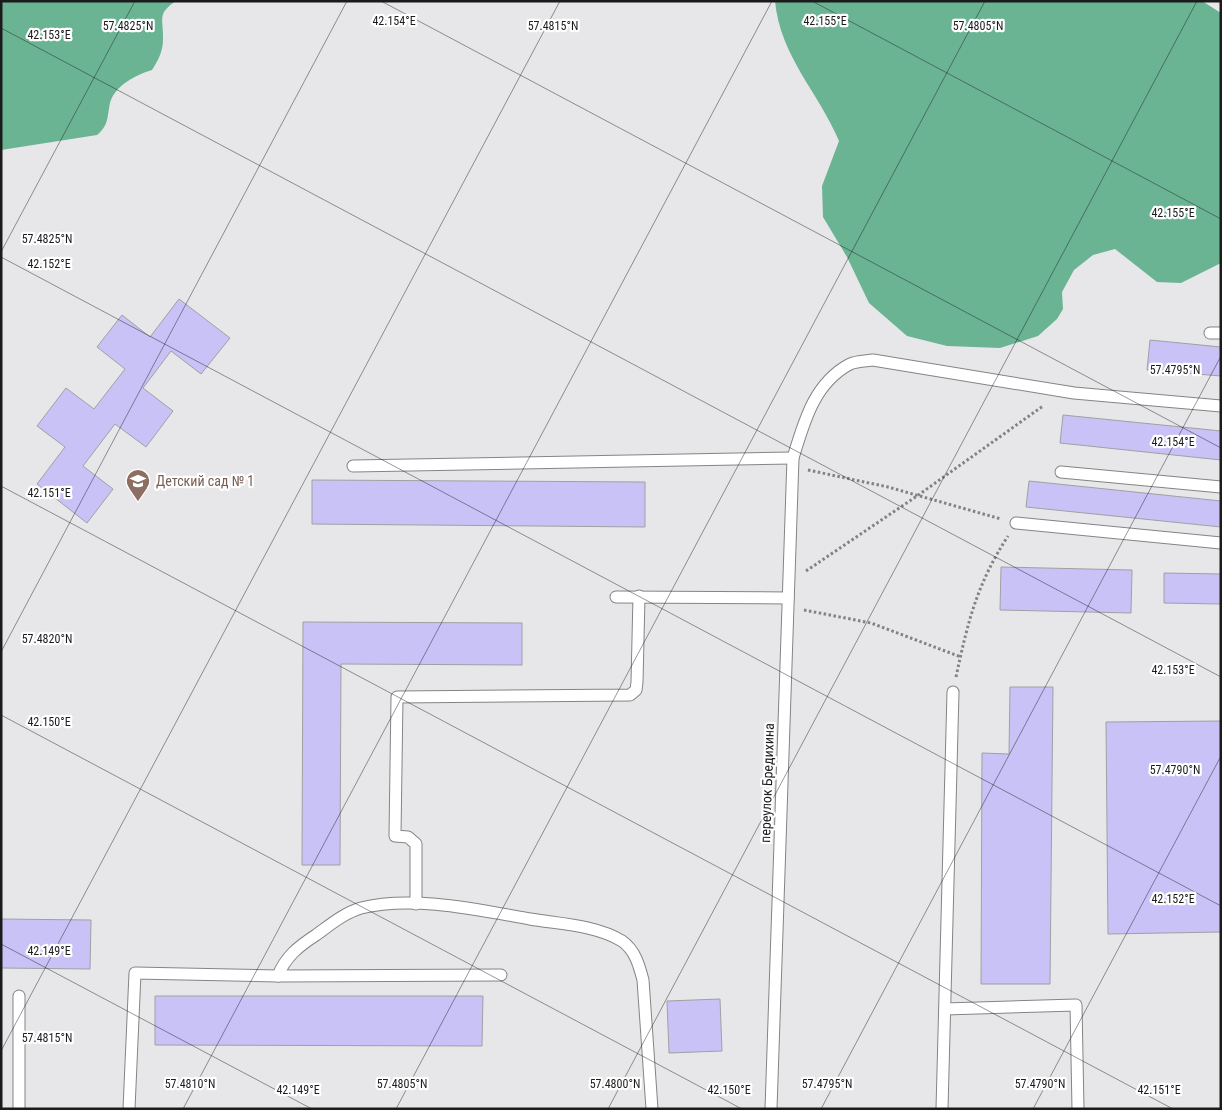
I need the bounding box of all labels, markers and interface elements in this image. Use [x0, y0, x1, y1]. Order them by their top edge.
text: 42.154°E [372, 14, 416, 28]
text: 42.155°E [803, 14, 847, 28]
text: 57.4825°N [103, 19, 153, 33]
text: 57.4815°N [528, 19, 578, 33]
text: 57.4805°N [953, 19, 1003, 33]
text: 42.153°E [27, 28, 71, 42]
text: 42.155°E [1151, 206, 1195, 220]
text: 57.4825°N [22, 232, 72, 246]
text: 42.152°E [27, 257, 71, 271]
text: 57.4795°N [1150, 363, 1200, 377]
text: 42.154°E [1151, 435, 1195, 449]
school or university icon: Детский сад № 1 [125, 468, 151, 502]
place label: Детский сад № 1 [156, 473, 254, 489]
text: 42.151°E [27, 486, 71, 500]
text: 57.4820°N [22, 632, 72, 646]
text: 42.153°E [1151, 663, 1195, 677]
text: 42.150°E [27, 715, 71, 729]
street label: переулок Бредихина [757, 723, 777, 843]
text: 57.4790°N [1150, 763, 1200, 777]
text: 42.152°E [1151, 892, 1195, 906]
text: 42.149°E [27, 944, 71, 958]
text: 57.4815°N [22, 1031, 72, 1045]
text: 57.4810°N [165, 1077, 215, 1091]
text: 57.4805°N [377, 1077, 427, 1091]
text: 57.4800°N [590, 1077, 640, 1091]
text: 57.4795°N [802, 1077, 852, 1091]
text: 57.4790°N [1015, 1077, 1065, 1091]
text: 42.149°E [276, 1083, 320, 1097]
text: 42.150°E [707, 1083, 751, 1097]
text: 42.151°E [1137, 1083, 1181, 1097]

